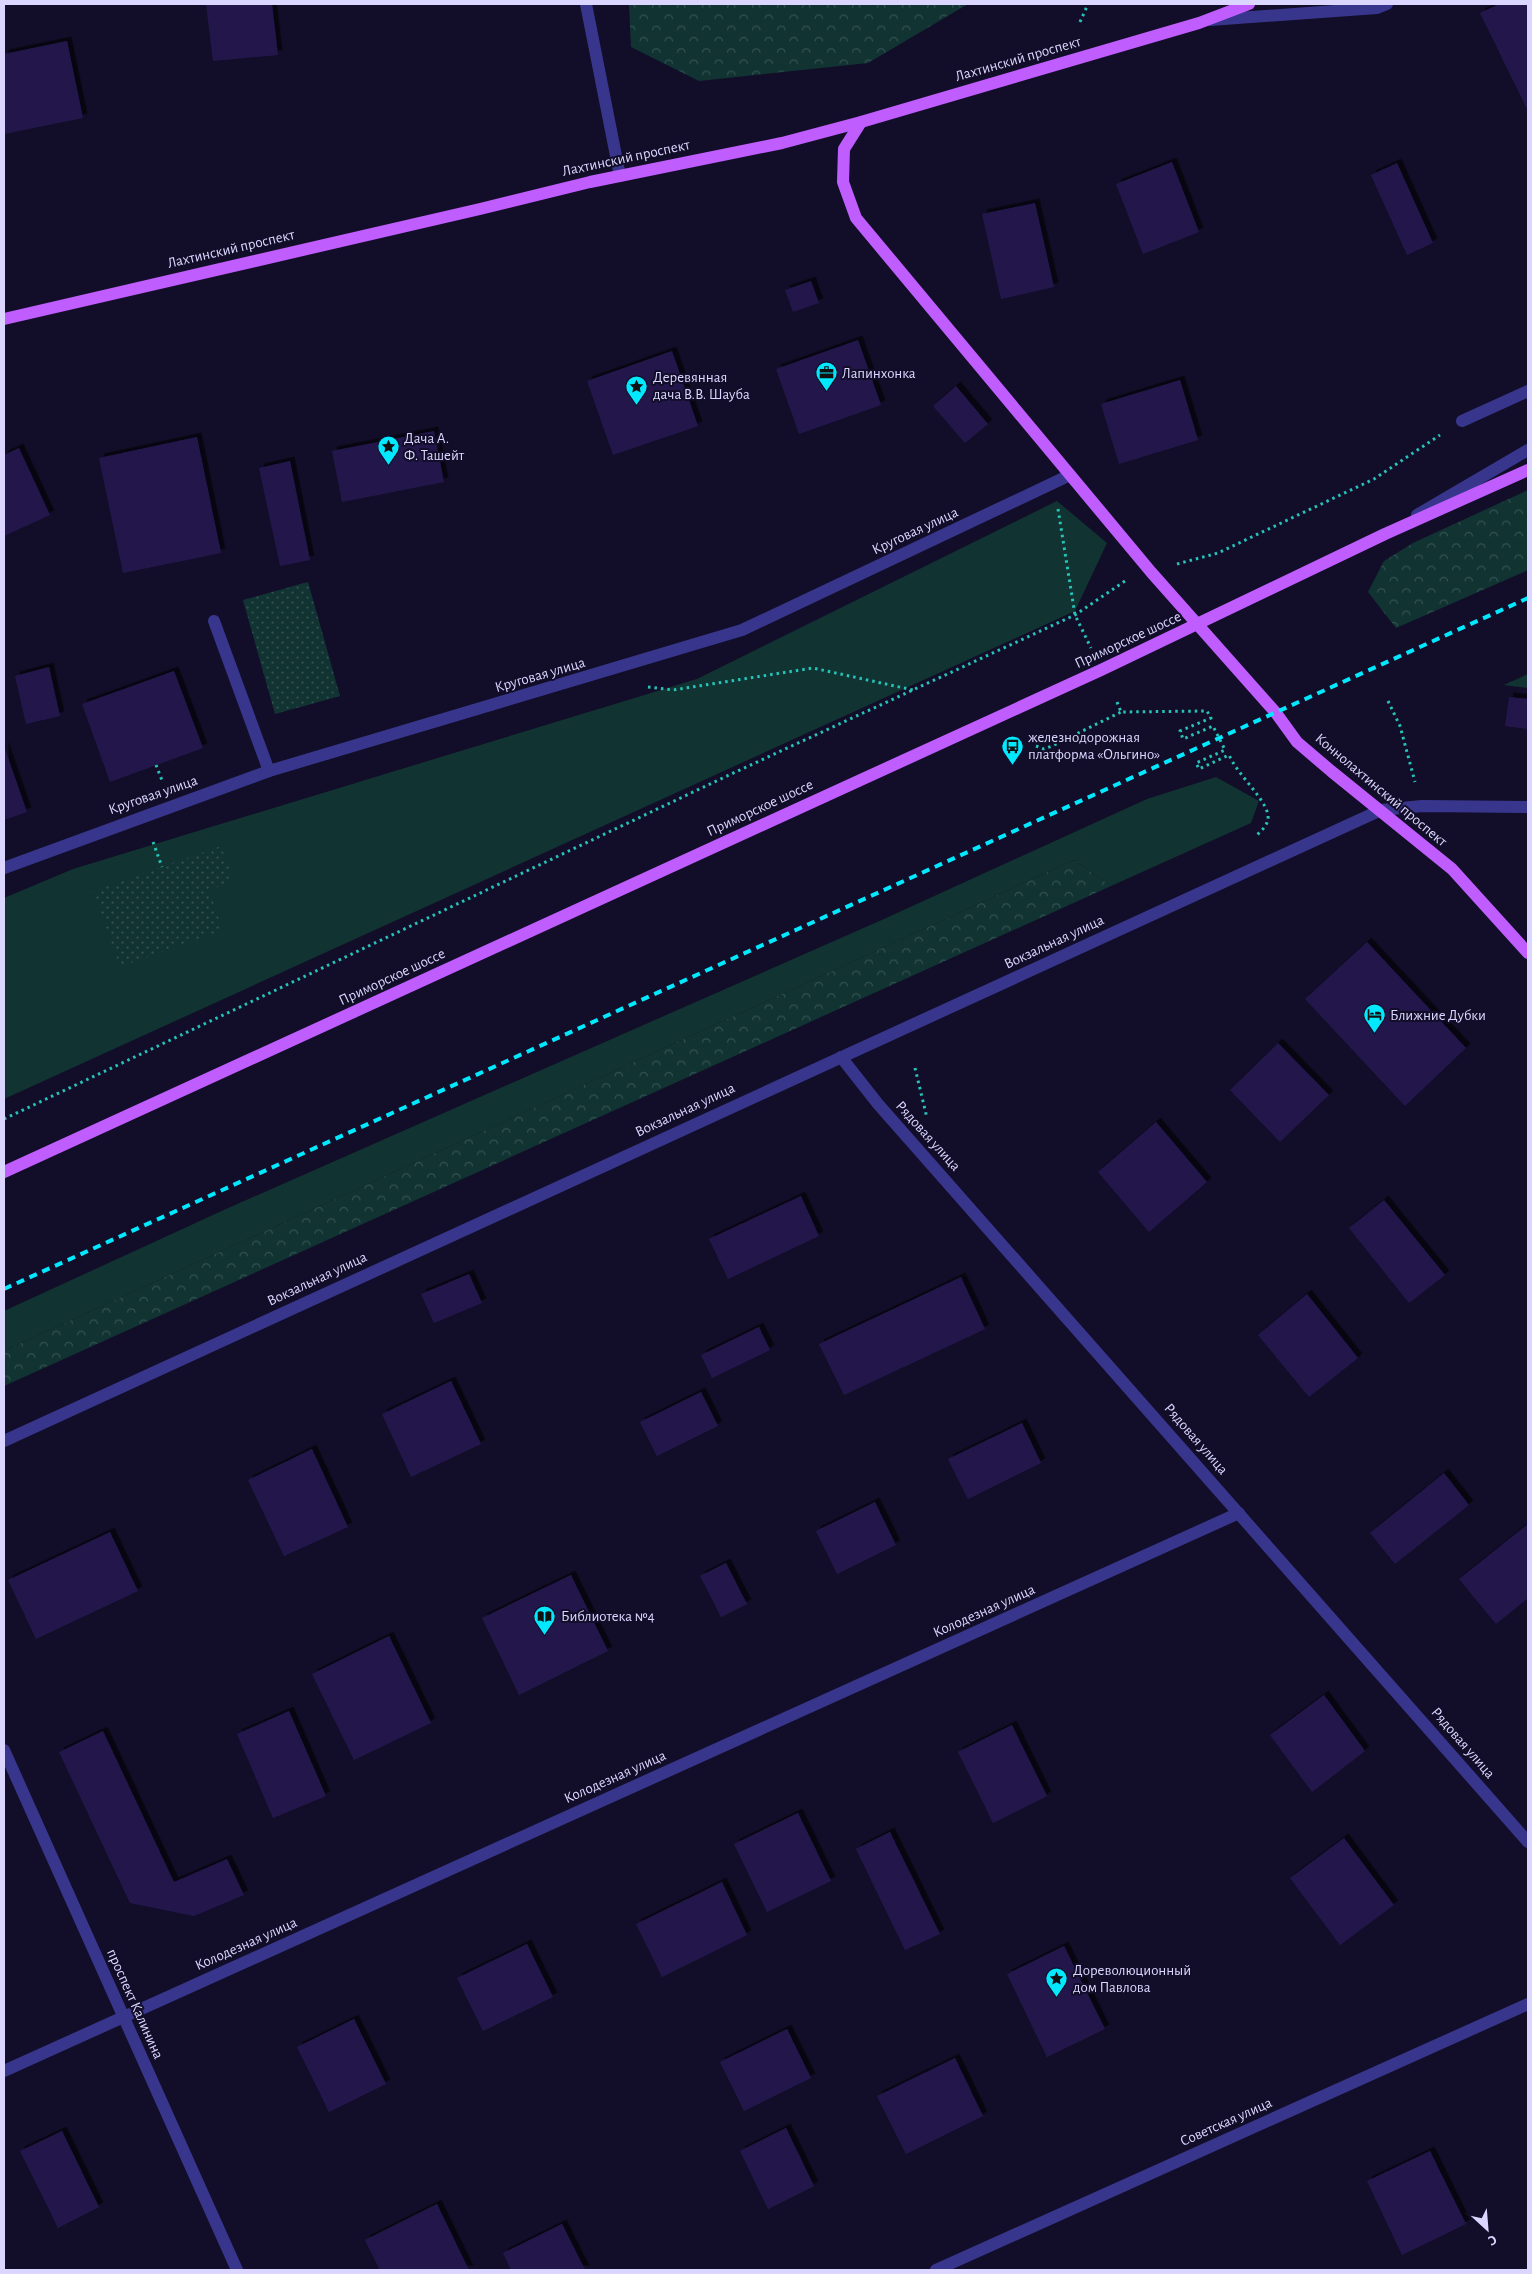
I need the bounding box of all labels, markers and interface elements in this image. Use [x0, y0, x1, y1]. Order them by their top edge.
street label: Лахтинский проспект [953, 34, 1083, 84]
street label: Лахтинский проспект [561, 137, 692, 179]
street label: Лахтинский проспект [166, 227, 297, 271]
office icon: Лапинхонка [814, 361, 838, 392]
place label: Лапинхонка [842, 366, 916, 381]
place label: Деревянная дача В.В. Шауба [653, 370, 750, 402]
place icon: Деревянная дача В.В. Шауба [625, 374, 649, 405]
place label: Дача А. Ф. Ташейт [404, 431, 465, 463]
place icon: Дача А. Ф. Ташейт [376, 435, 400, 466]
street label: Круговая улица [870, 504, 961, 557]
street label: Приморское шоссе [1073, 609, 1184, 671]
street label: Круговая улица [493, 655, 587, 695]
place label: железнодорожная платформа «Ольгино» [1028, 730, 1160, 762]
street label: Коннолахтинский проспект [1312, 731, 1450, 850]
bus stop icon: железнодорожная платформа «Ольгино» [1000, 734, 1024, 765]
street label: Круговая улица [107, 773, 200, 817]
street label: Приморское шоссе [705, 777, 816, 839]
street label: Вокзальная улица [1002, 912, 1106, 972]
street label: Приморское шоссе [337, 946, 448, 1008]
hotel icon: Ближние Дубки [1362, 1003, 1386, 1034]
place label: Ближние Дубки [1390, 1008, 1486, 1023]
street label: Вокзальная улица [633, 1080, 737, 1140]
street label: Рядовая улица [893, 1098, 963, 1174]
street label: Вокзальная улица [265, 1249, 369, 1309]
street label: Рядовая улица [1161, 1401, 1231, 1477]
street label: Колодезная улица [931, 1582, 1037, 1640]
library icon: Библиотека №4 [533, 1604, 557, 1635]
place label: Библиотека №4 [561, 1609, 655, 1624]
street label: Рядовая улица [1428, 1705, 1498, 1781]
street label: Колодезная улица [562, 1748, 668, 1806]
street label: Колодезная улица [193, 1915, 299, 1973]
street label: проспект Калинина [104, 1947, 166, 2061]
place label: Дореволюционный дом Павлова [1073, 1963, 1191, 1995]
place icon: Дореволюционный дом Павлова [1045, 1967, 1069, 1998]
street label: Советская улица [1178, 2095, 1274, 2149]
north arrow [1462, 2204, 1512, 2254]
text: С [1485, 2232, 1499, 2248]

